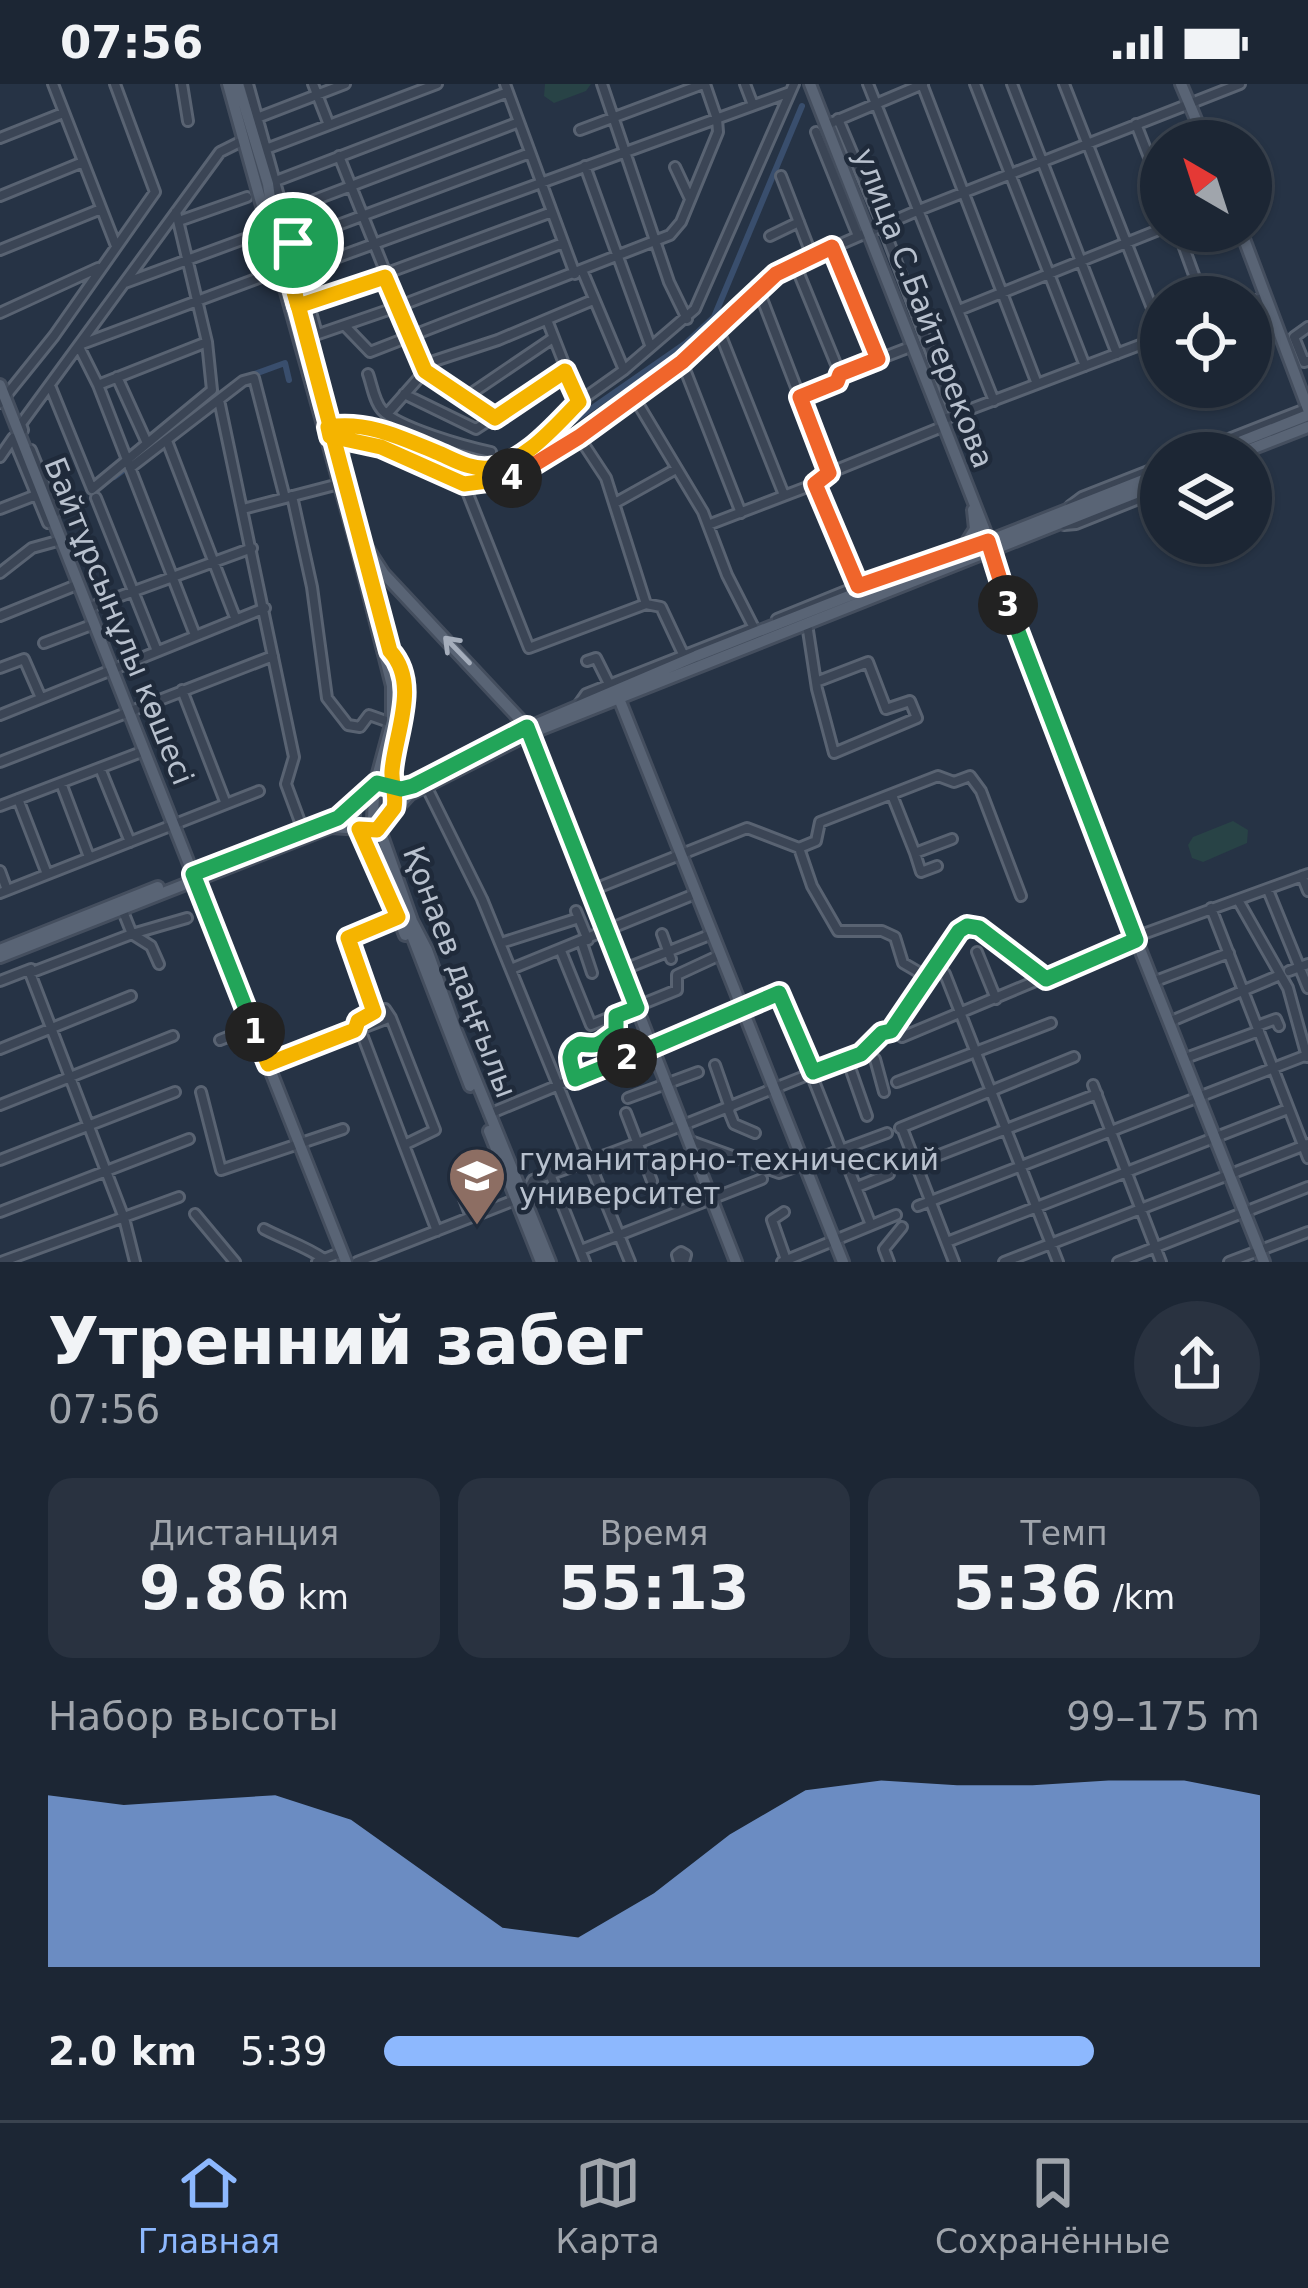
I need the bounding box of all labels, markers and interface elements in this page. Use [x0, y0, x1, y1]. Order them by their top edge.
text: 07:56 [60, 16, 203, 69]
north arrow [1140, 120, 1272, 252]
map controls [1140, 120, 1272, 564]
street label: улица С.Байтерекова [847, 143, 1001, 473]
pin [242, 192, 344, 294]
icon: arrive [260, 210, 326, 276]
button: locate [1140, 276, 1272, 408]
button: layers [1140, 432, 1272, 564]
pin: 4 [482, 448, 542, 508]
street label: Байтұрсынұлы көшесі [37, 452, 201, 790]
text: 4 [501, 458, 523, 497]
pin: 3 [978, 575, 1038, 635]
text: 3 [997, 585, 1019, 624]
one-way arrow [443, 636, 471, 665]
street label: Қонаев даңғылы [396, 841, 524, 1103]
pin: 1 [225, 1002, 285, 1062]
text: 1 [244, 1012, 266, 1051]
pin: 2 [597, 1028, 657, 1088]
text: 2 [616, 1038, 638, 1077]
place label: гуманитарно-технический университет [519, 1142, 939, 1211]
school or university icon: гуманитарно-технический университет [446, 1145, 508, 1227]
button: share [1134, 1301, 1260, 1427]
text: Утренний забег [48, 1303, 644, 1380]
text: 07:56 [48, 1387, 160, 1432]
text: Дистанция [149, 1514, 339, 1553]
text: Время [600, 1514, 708, 1553]
text: Темп [1021, 1514, 1107, 1553]
text: 9.86 [139, 1553, 287, 1623]
text: 55:13 [559, 1553, 750, 1623]
text: 5:36 [953, 1553, 1102, 1623]
text: km [287, 1578, 349, 1617]
text: /km [1102, 1578, 1175, 1617]
text: Набор высоты [48, 1694, 339, 1739]
text: 99–175 m [1066, 1694, 1260, 1739]
text: 2.0 km [48, 2029, 197, 2074]
text: 5:39 [240, 2029, 328, 2074]
tab: Главная [138, 2150, 280, 2261]
tab: Карта [556, 2150, 660, 2261]
tab: Сохранённые [935, 2150, 1170, 2261]

